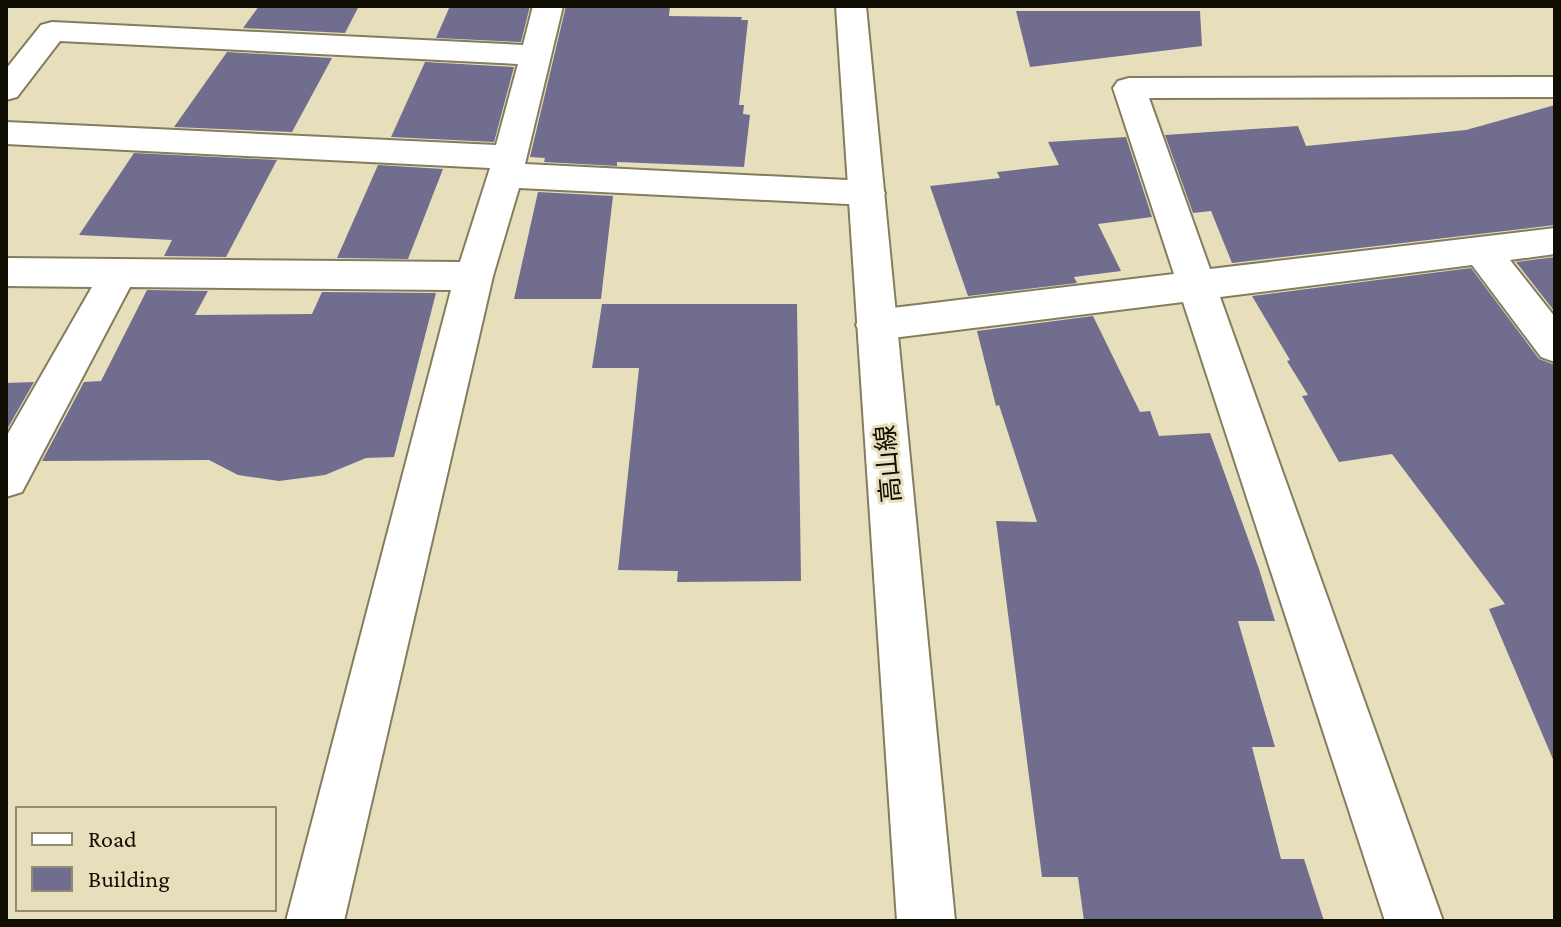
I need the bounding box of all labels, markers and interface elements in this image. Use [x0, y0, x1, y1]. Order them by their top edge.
street label: 高山線 [871, 424, 906, 504]
legend [16, 807, 276, 911]
text: Road [88, 825, 137, 852]
text: Building [88, 865, 170, 892]

